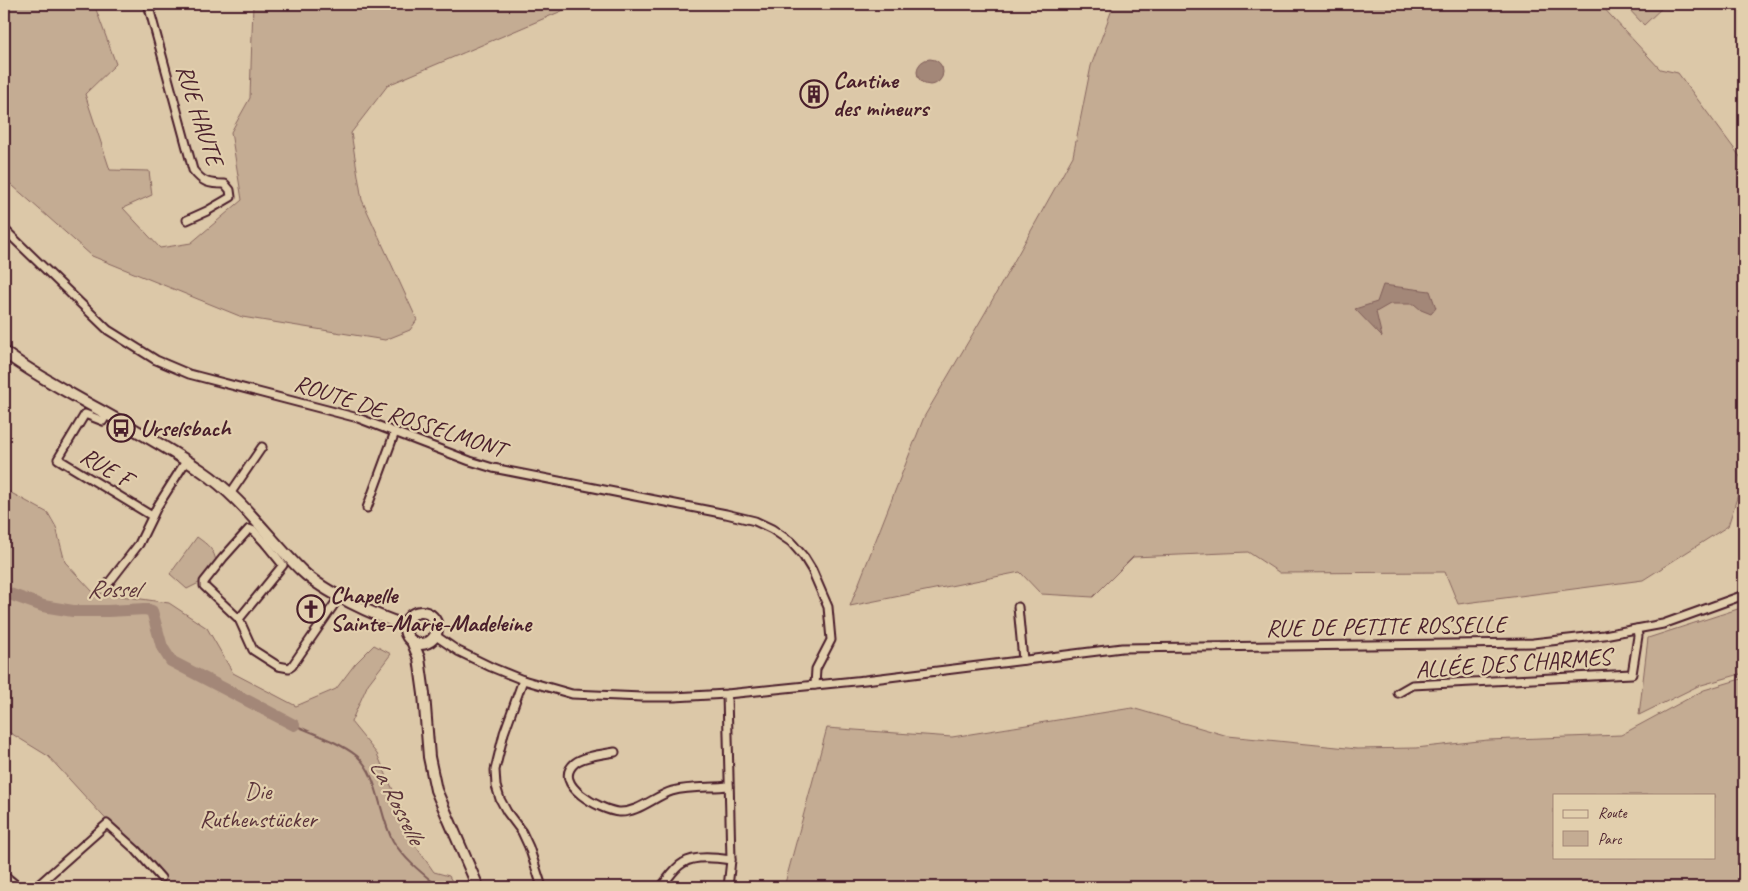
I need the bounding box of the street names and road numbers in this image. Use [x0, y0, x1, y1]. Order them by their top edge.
street label: RUE HAUTE [170, 61, 231, 172]
street label: ROUTE DE ROSSELMONT [291, 368, 514, 466]
street label: RUE F [75, 440, 142, 497]
street label: RUE DE PETITE ROSSELLE [1266, 609, 1509, 643]
street label: ALLÉE DES CHARMES [1414, 641, 1616, 685]

